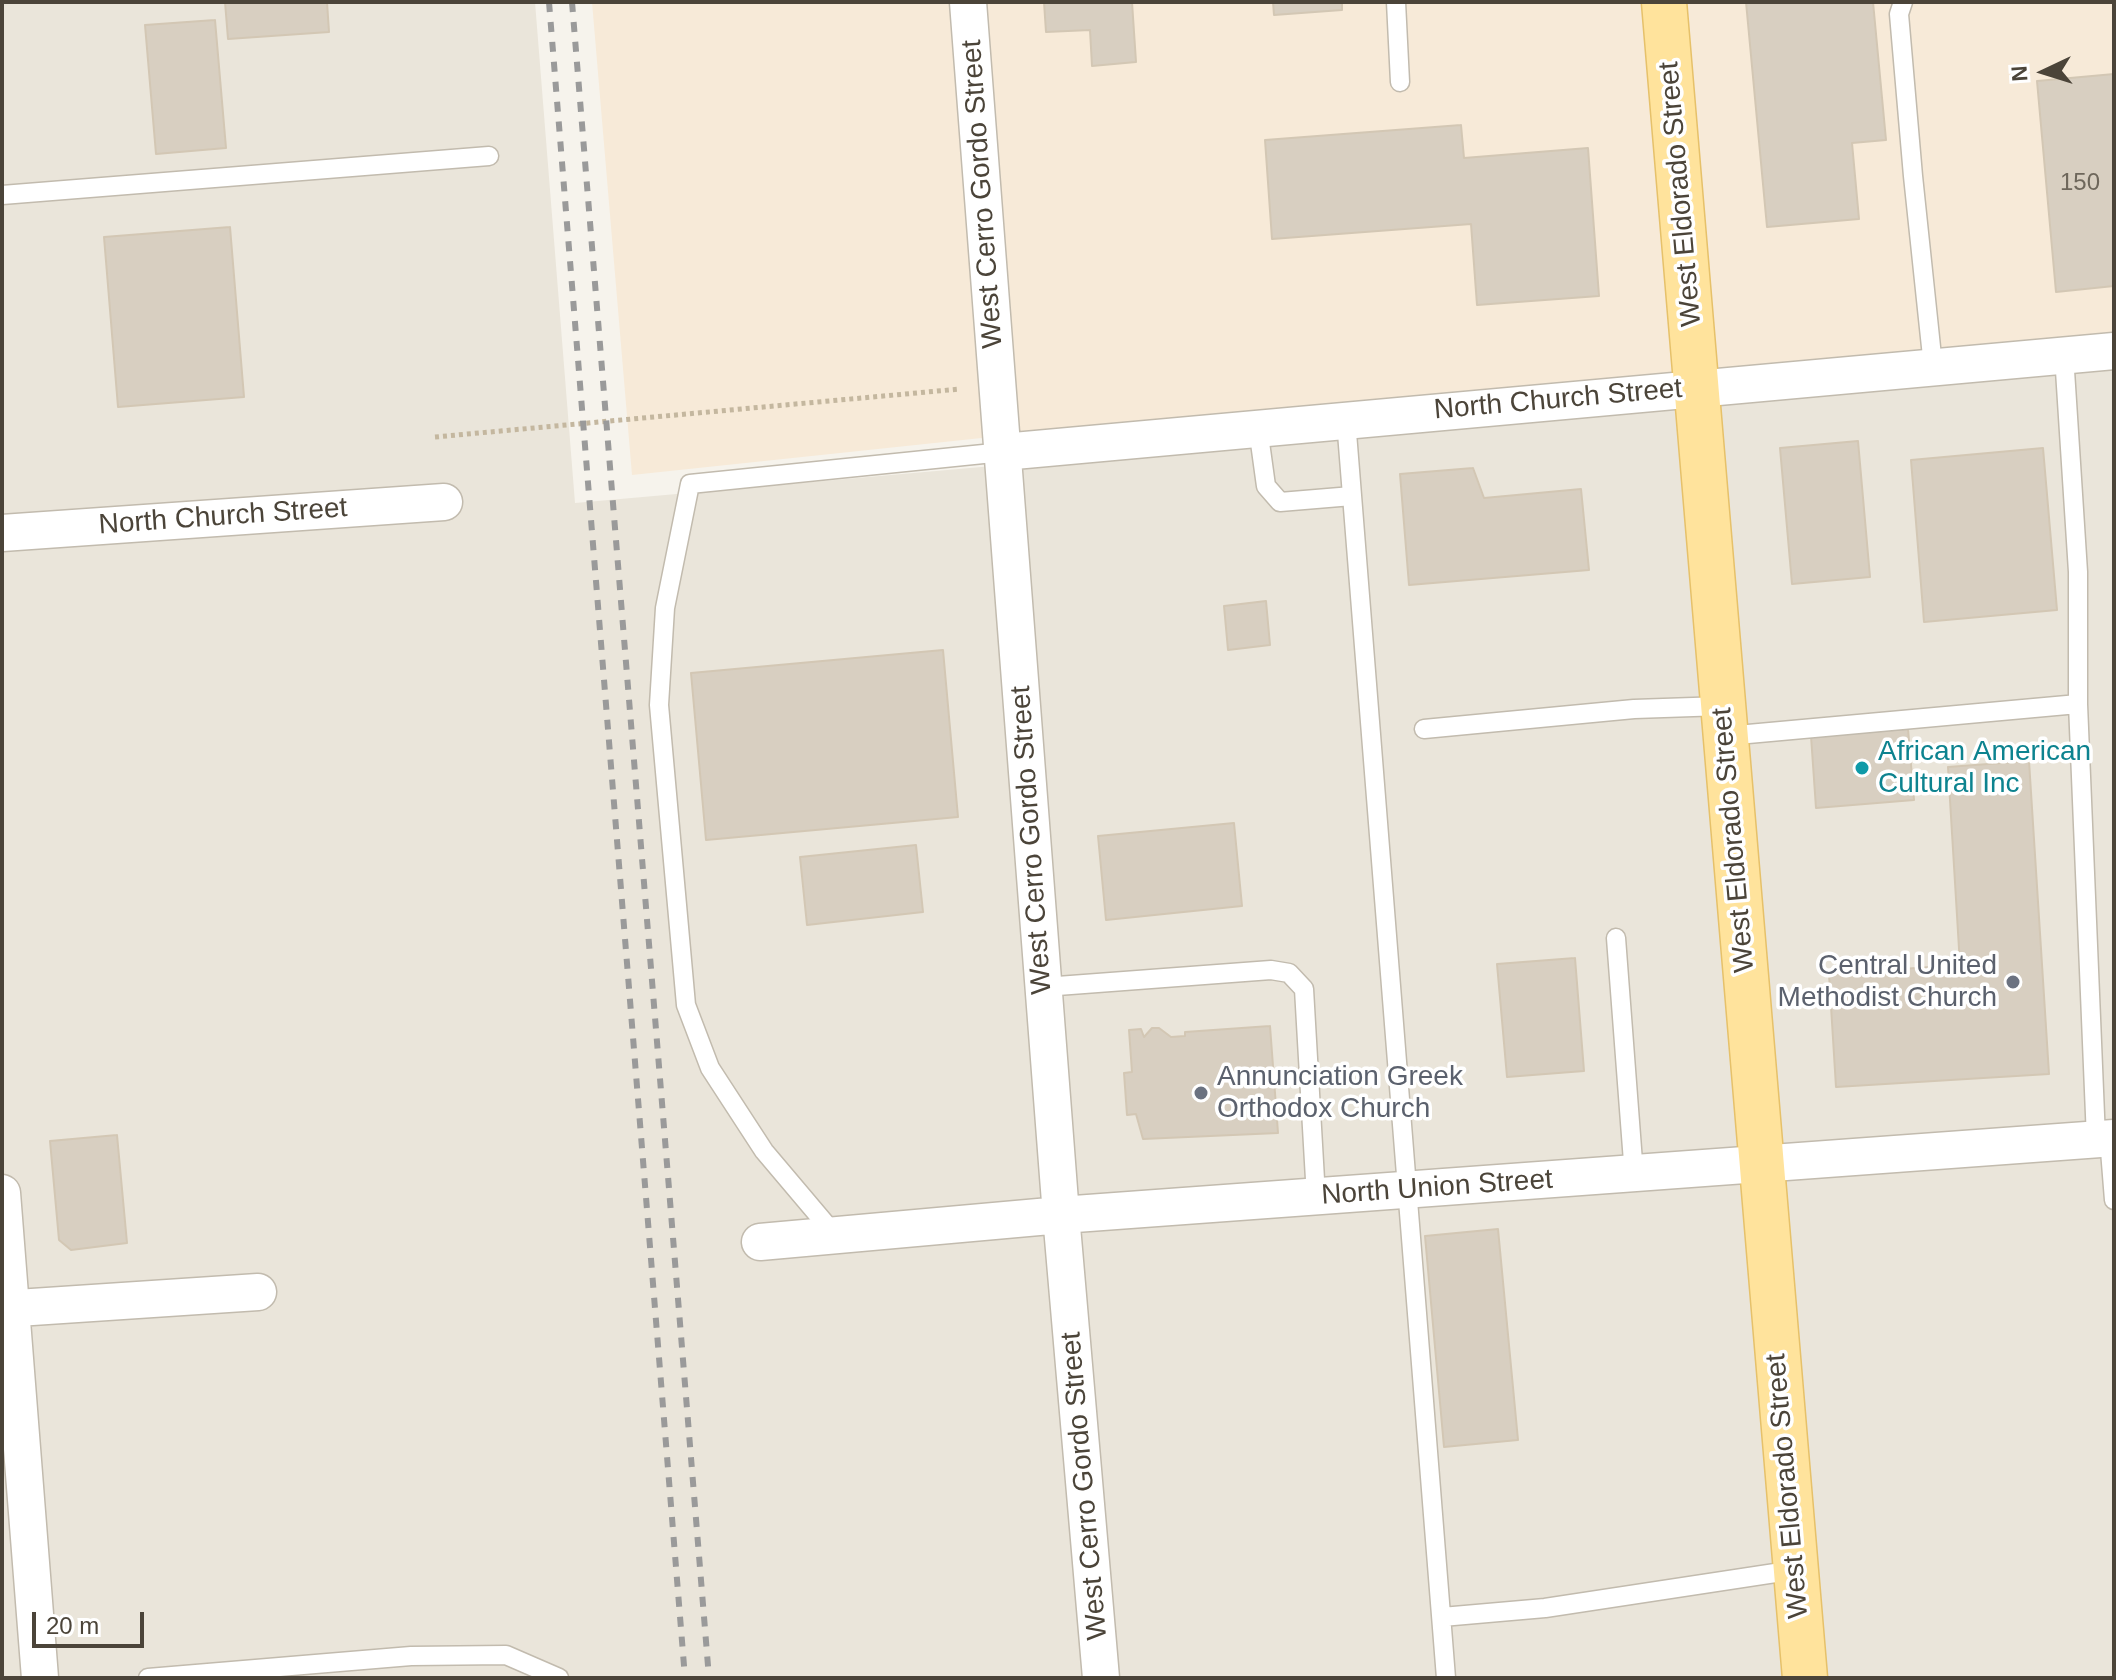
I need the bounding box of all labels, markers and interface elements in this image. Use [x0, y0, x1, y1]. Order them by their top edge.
north arrow [2004, 32, 2084, 112]
street label: West Cerro Gordo Street [955, 39, 1011, 349]
street label: West Eldorado Street [1653, 60, 1709, 328]
text: N [2007, 65, 2033, 83]
house number: 150 [2060, 169, 2100, 197]
street label: North Church Street [1433, 372, 1683, 428]
street label: North Church Street [98, 492, 348, 542]
street label: West Cerro Gordo Street [1004, 685, 1060, 995]
street label: West Eldorado Street [1706, 706, 1762, 974]
place label: African American Cultural Inc [1878, 735, 2091, 801]
marker: African American Cultural Inc [1853, 759, 1871, 777]
place label: Central United Methodist Church [1778, 949, 1997, 1015]
marker: Central United Methodist Church [2004, 973, 2022, 991]
place label: Annunciation Greek Orthodox Church [1217, 1060, 1463, 1126]
marker: Annunciation Greek Orthodox Church [1192, 1084, 1210, 1102]
street label: North Union Street [1320, 1163, 1554, 1213]
street label: West Cerro Gordo Street [1055, 1331, 1115, 1641]
street label: West Eldorado Street [1760, 1352, 1816, 1620]
scale bar [36, 1596, 148, 1646]
text: 20 m [46, 1612, 99, 1639]

